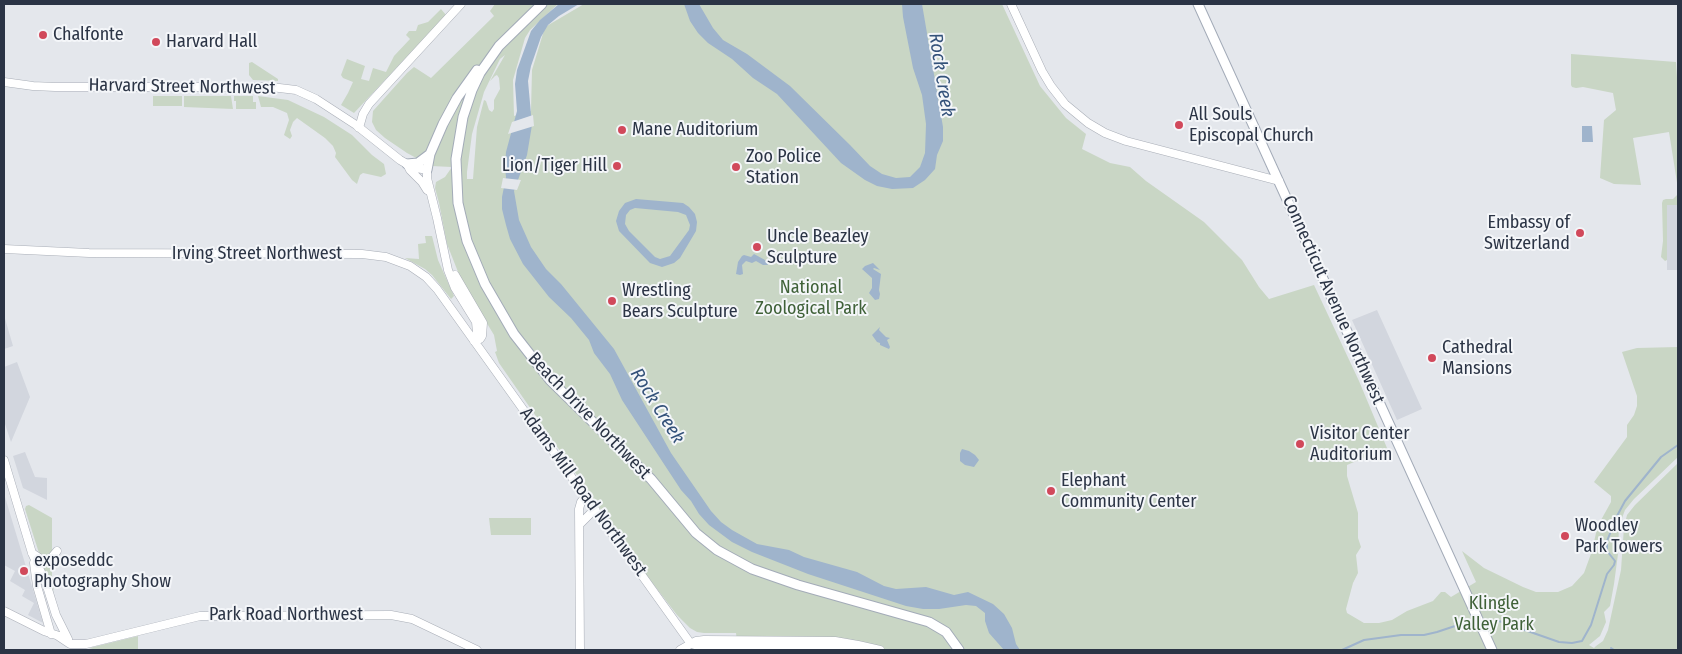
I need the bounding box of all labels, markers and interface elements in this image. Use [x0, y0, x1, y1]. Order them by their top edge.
place label: Chalfonte [53, 24, 124, 46]
marker: Chalfonte [37, 29, 49, 41]
place label: Harvard Hall [166, 31, 257, 53]
water label: Rock Creek [923, 31, 959, 119]
marker: Harvard Hall [150, 36, 162, 48]
street label: Harvard Street Northwest [88, 75, 276, 99]
place label: All Souls Episcopal Church [1189, 104, 1314, 146]
place label: Mane Auditorium [632, 119, 758, 141]
marker: All Souls Episcopal Church [1173, 119, 1185, 131]
marker: Mane Auditorium [616, 124, 628, 136]
place label: Zoo Police Station [746, 146, 821, 188]
place label: Lion/Tiger Hill [502, 155, 607, 177]
marker: Lion/Tiger Hill [611, 160, 623, 172]
marker: Zoo Police Station [730, 161, 742, 173]
street label: Connecticut Avenue Northwest [1277, 192, 1389, 408]
place label: Embassy of Switzerland [1484, 212, 1570, 254]
place label: Uncle Beazley Sculpture [767, 226, 869, 268]
marker: Embassy of Switzerland [1574, 227, 1586, 239]
marker: Uncle Beazley Sculpture [751, 241, 763, 253]
street label: Irving Street Northwest [172, 243, 342, 265]
park label: National Zoological Park [755, 277, 867, 320]
place label: Wrestling Bears Sculpture [622, 280, 738, 322]
marker: Wrestling Bears Sculpture [606, 295, 618, 307]
place label: Cathedral Mansions [1442, 337, 1513, 379]
street label: Beach Drive Northwest [523, 348, 655, 484]
marker: Cathedral Mansions [1426, 352, 1438, 364]
water label: Rock Creek [625, 364, 689, 448]
street label: Adams Mill Road Northwest [515, 404, 651, 580]
place label: Visitor Center Auditorium [1310, 423, 1409, 466]
marker: Visitor Center Auditorium [1294, 438, 1306, 450]
place label: Elephant Community Center [1061, 470, 1196, 512]
marker: Elephant Community Center [1045, 485, 1057, 497]
place label: Woodley Park Towers [1575, 515, 1662, 558]
marker: Woodley Park Towers [1559, 530, 1571, 542]
place label: exposeddc Photography Show [34, 550, 171, 592]
marker: exposeddc Photography Show [18, 565, 30, 577]
park label: Klingle Valley Park [1454, 593, 1534, 636]
street label: Park Road Northwest [209, 604, 363, 626]

